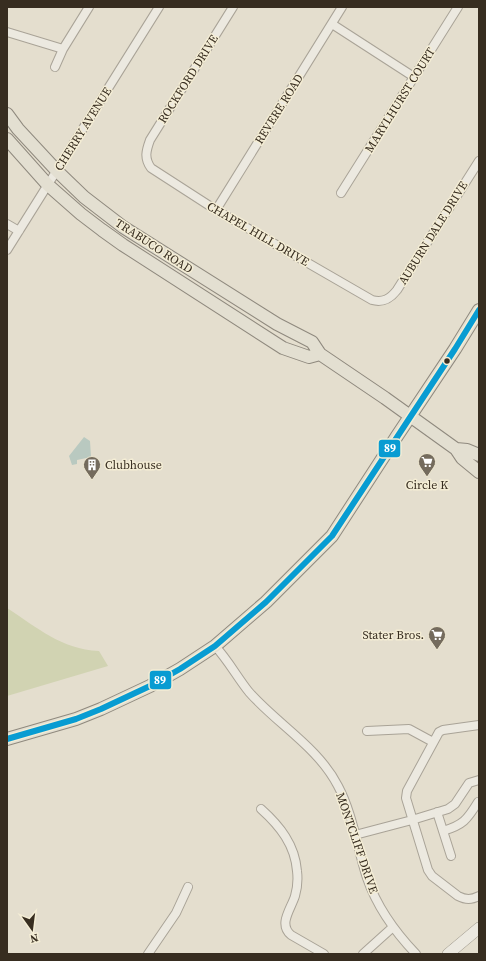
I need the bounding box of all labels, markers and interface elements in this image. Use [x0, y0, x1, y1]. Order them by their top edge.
street label: ROCKFORD DRIVE [154, 32, 222, 126]
street label: MARYLHURST COURT [361, 44, 439, 156]
street label: REVERE ROAD [251, 71, 307, 147]
street label: CHERRY AVENUE [51, 84, 115, 174]
street label: AUBURN DALE DRIVE [395, 178, 471, 288]
street label: CHAPEL HILL DRIVE [204, 198, 312, 270]
street label: TRABUCO ROAD [112, 215, 196, 277]
unlabelled marker [442, 356, 452, 366]
line badge: 89 [378, 439, 401, 458]
text: 89 [384, 441, 396, 456]
supermarket icon: Circle K [417, 452, 437, 477]
building icon: Clubhouse [82, 455, 102, 480]
place label: Clubhouse [105, 457, 162, 473]
place label: Circle K [406, 477, 448, 493]
supermarket icon: Stater Bros. [427, 625, 447, 650]
place label: Stater Bros. [362, 627, 424, 643]
line badge: 89 [149, 670, 172, 690]
text: 89 [154, 673, 166, 688]
street label: MONTCLIFF DRIVE [332, 790, 382, 896]
north arrow [12, 909, 52, 949]
text: N [29, 930, 40, 946]

